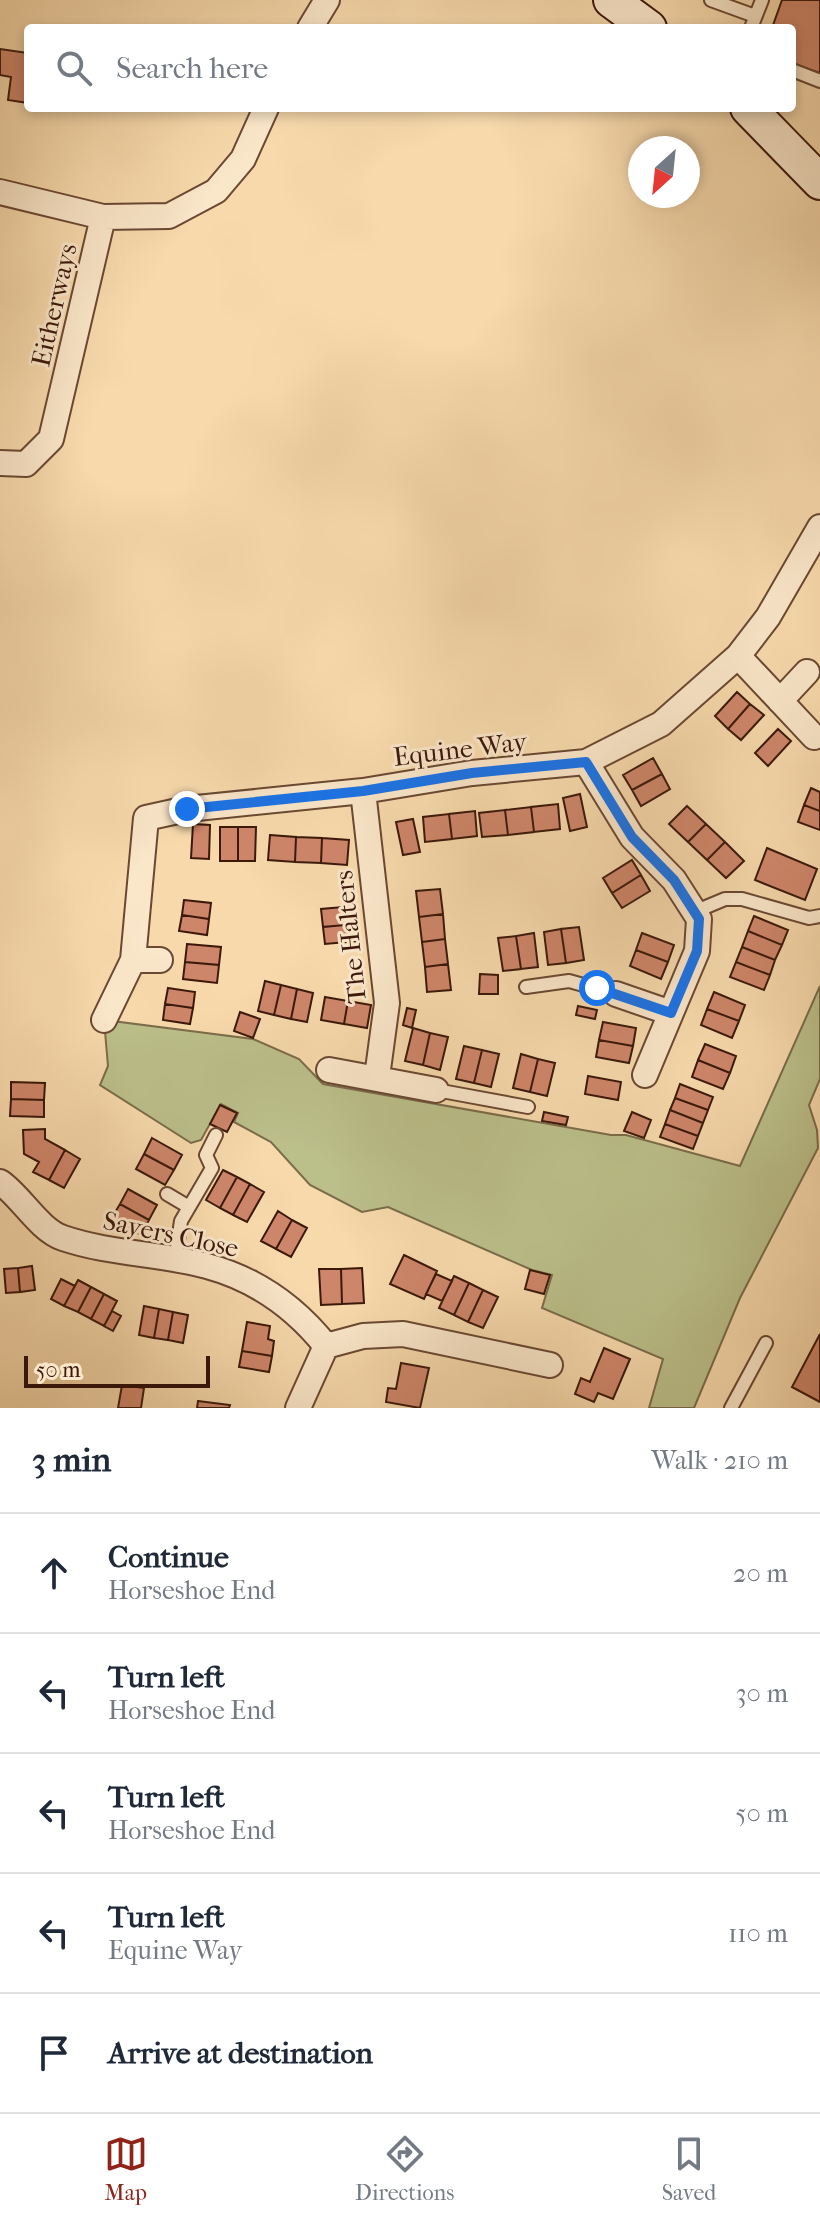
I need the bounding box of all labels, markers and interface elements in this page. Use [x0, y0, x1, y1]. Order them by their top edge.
search box [24, 24, 796, 112]
icon: search [52, 46, 96, 90]
text: Search here [116, 51, 268, 86]
north arrow [628, 136, 700, 208]
street label: Eitherways [25, 241, 84, 370]
street label: Equine Way [392, 726, 530, 773]
route end [169, 791, 205, 827]
street label: The Halters [328, 869, 373, 1005]
route start [579, 970, 615, 1006]
street label: Sayers Close [100, 1205, 242, 1264]
scale bar [24, 1352, 210, 1388]
text: 50 m [36, 1357, 81, 1383]
text: 3 min [32, 1440, 111, 1480]
text: Walk · 210 m [651, 1445, 788, 1476]
text: Continue [108, 1540, 229, 1575]
icon: ahead [32, 1551, 76, 1595]
text: 20 m [733, 1558, 788, 1589]
text: Horseshoe End [108, 1575, 275, 1606]
text: Turn left [108, 1660, 225, 1695]
icon: left [32, 1671, 76, 1715]
text: 30 m [736, 1678, 788, 1709]
text: Horseshoe End [108, 1695, 275, 1726]
text: Turn left [108, 1780, 225, 1815]
icon: left [32, 1791, 76, 1835]
text: 50 m [735, 1798, 788, 1829]
text: Horseshoe End [108, 1815, 275, 1846]
text: Turn left [108, 1900, 225, 1935]
icon: left [32, 1911, 76, 1955]
text: 110 m [728, 1918, 788, 1949]
text: Equine Way [108, 1935, 242, 1966]
icon: arrive [32, 2031, 76, 2075]
text: Arrive at destination [108, 2036, 373, 2071]
tab: Map [104, 2132, 148, 2206]
tab: Directions [355, 2132, 454, 2206]
tab: Saved [662, 2132, 716, 2206]

